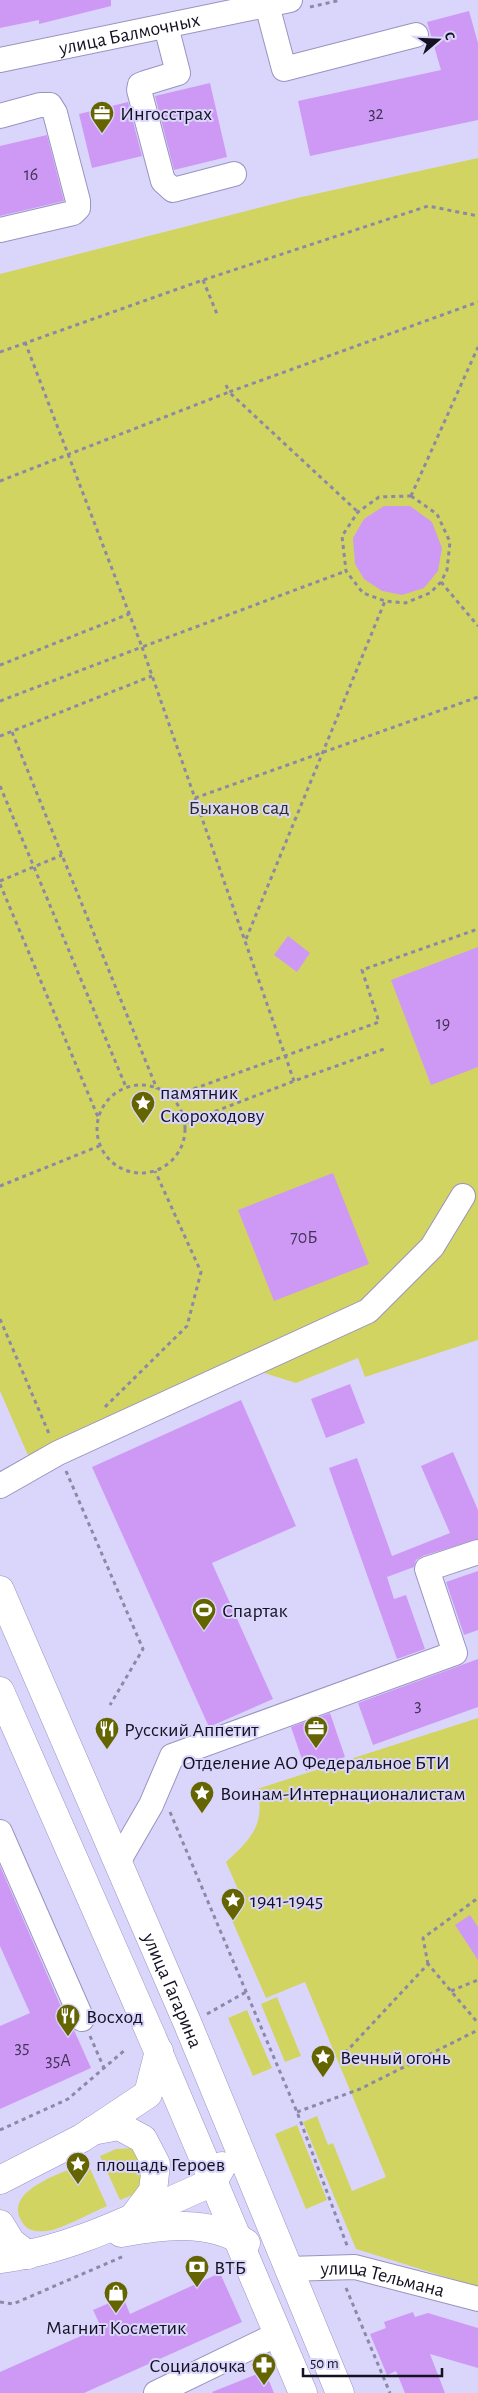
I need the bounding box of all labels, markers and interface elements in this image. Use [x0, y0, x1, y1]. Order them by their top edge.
street label: улица Балмочных [56, 10, 202, 59]
north arrow [413, 15, 463, 65]
text: С [441, 30, 457, 42]
office icon: Ингосстрах [89, 100, 115, 134]
place label: Ингосстрах [120, 104, 212, 124]
house number: 32 [368, 105, 384, 123]
house number: 16 [24, 166, 38, 184]
park label: Быханов сад [189, 798, 289, 818]
house number: 19 [436, 1015, 450, 1033]
place label: памятник Скороходову [160, 1083, 265, 1126]
place icon: памятник Скороходову [130, 1090, 156, 1124]
house number: 70Б [290, 1229, 318, 1247]
sports icon: Спартак [191, 1597, 217, 1631]
place label: Спартак [222, 1601, 288, 1621]
house number: 3 [414, 1697, 422, 1715]
office icon: Отделение АО Федеральное БТИ [303, 1715, 329, 1749]
restaurant icon: Русский Аппетит [94, 1716, 120, 1750]
place label: Русский Аппетит [124, 1720, 259, 1740]
place label: Отделение АО Федеральное БТИ [182, 1753, 450, 1773]
place icon: Воинам-Интернационалистам [189, 1780, 215, 1814]
place label: Воинам-Интернационалистам [220, 1784, 465, 1804]
place icon: 1941-1945 [220, 1887, 246, 1921]
place label: 1941-1945 [250, 1891, 323, 1911]
street label: улица Гагарина [138, 1929, 206, 2051]
restaurant icon: Восход [55, 2003, 81, 2037]
place label: Восход [86, 2007, 143, 2027]
house number: 35 [15, 2039, 29, 2057]
place icon: Вечный огонь [310, 2044, 336, 2078]
place label: Вечный огонь [340, 2048, 451, 2068]
house number: 35А [45, 2052, 71, 2070]
place icon: площадь Героев [65, 2151, 91, 2185]
place label: площадь Героев [96, 2155, 225, 2175]
bank icon: ВТБ [184, 2254, 210, 2288]
place label: ВТБ [214, 2258, 246, 2278]
street label: улица Тельмана [319, 2258, 447, 2301]
shop icon: Магнит Косметик [103, 2280, 129, 2314]
place label: Магнит Косметик [46, 2318, 186, 2338]
scale bar [303, 2346, 442, 2378]
pharmacy icon: Социалочка [251, 2352, 277, 2386]
place label: Социалочка [149, 2356, 246, 2376]
text: 50 m [310, 2356, 339, 2371]

